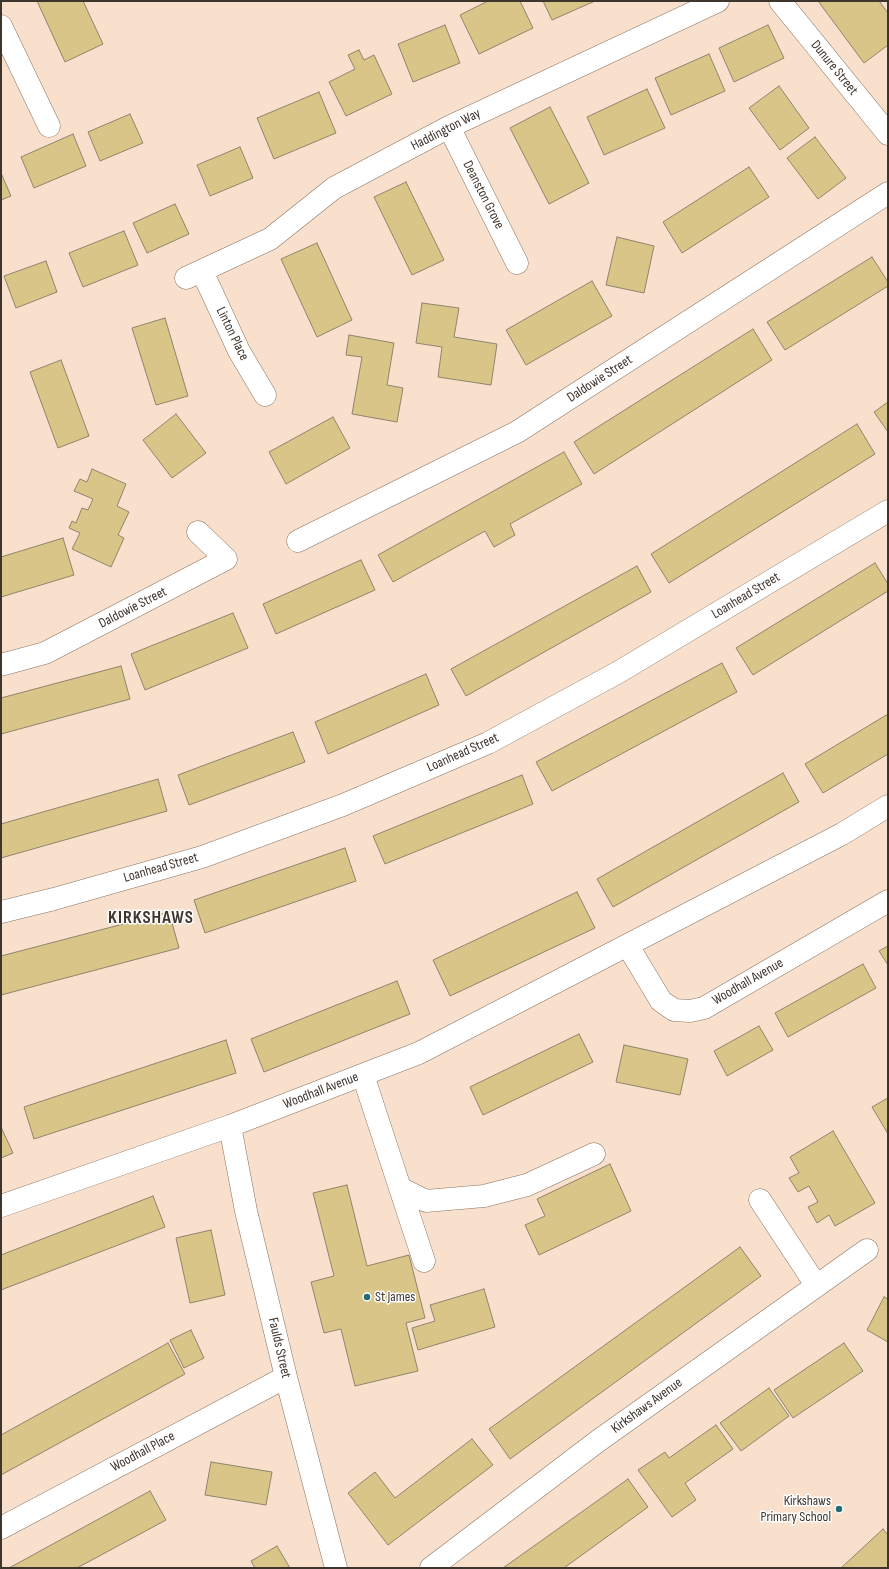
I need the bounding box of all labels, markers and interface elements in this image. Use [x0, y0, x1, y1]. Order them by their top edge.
street label: Dunure Street [807, 37, 861, 99]
street label: Haddington Way [408, 105, 484, 155]
street label: Deanston Grove [459, 158, 507, 232]
street label: Linton Place [212, 305, 252, 363]
street label: Daldowie Street [564, 352, 636, 406]
street label: Loanhead Street [709, 569, 783, 623]
street label: Daldowie Street [96, 584, 170, 632]
street label: Loanhead Street [424, 730, 502, 776]
street label: Loanhead Street [122, 849, 200, 887]
district label: KIRKSHAWS [108, 907, 194, 929]
street label: Woodhall Avenue [709, 955, 787, 1009]
street label: Woodhall Avenue [281, 1069, 361, 1113]
place label: St James [375, 1289, 415, 1305]
marker: St James [362, 1292, 372, 1302]
street label: Faulds Street [264, 1316, 294, 1380]
street label: Kirkshaws Avenue [608, 1375, 686, 1437]
street label: Woodhall Place [108, 1428, 178, 1476]
place label: Kirkshaws Primary School [761, 1493, 831, 1526]
marker: Kirkshaws Primary School [834, 1504, 844, 1514]

